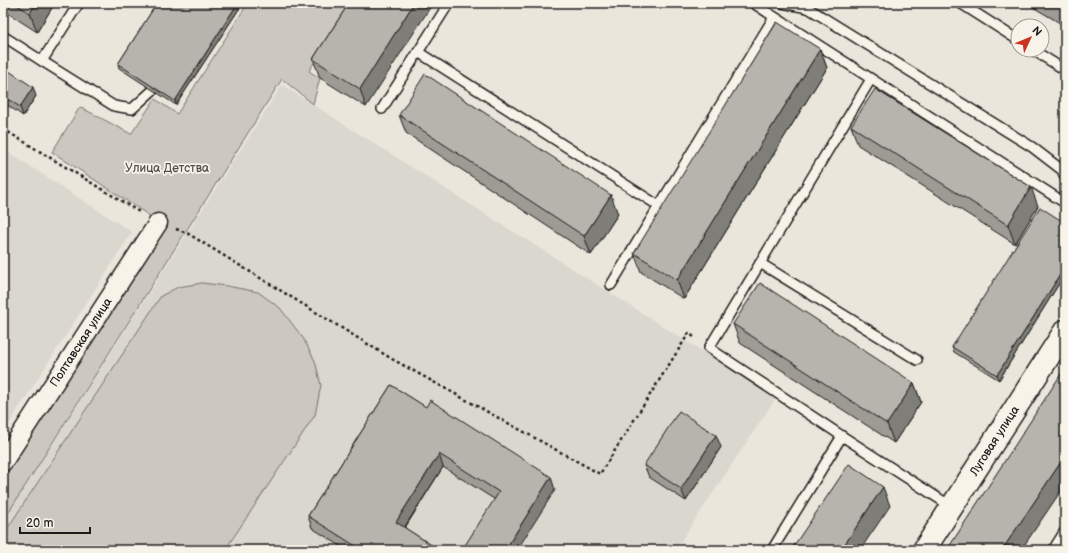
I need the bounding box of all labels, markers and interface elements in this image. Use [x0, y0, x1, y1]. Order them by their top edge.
north arrow [1010, 18, 1050, 58]
text: N [1029, 24, 1044, 39]
park label: Улица Детства [125, 161, 209, 176]
street label: Полтавская улица [47, 295, 116, 390]
street label: Луговая улица [966, 403, 1023, 480]
scale bar [20, 509, 90, 535]
text: 20 m [26, 516, 53, 531]

